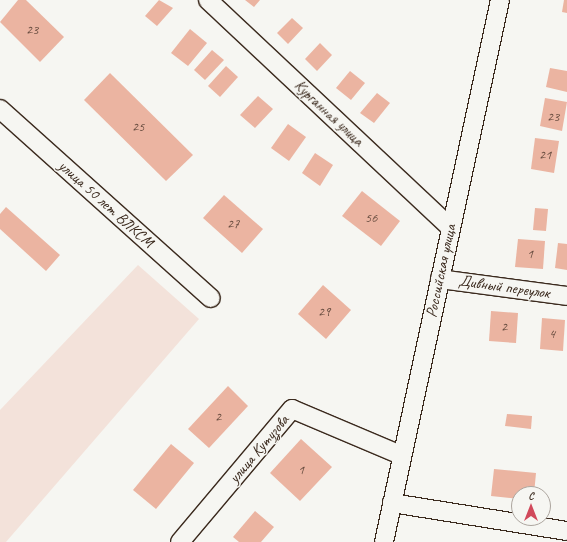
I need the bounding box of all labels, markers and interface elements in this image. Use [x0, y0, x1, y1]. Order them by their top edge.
house number: 23 [26, 22, 38, 38]
street label: Курганная улица [290, 75, 368, 151]
house number: 23 [547, 109, 559, 125]
house number: 25 [132, 119, 144, 135]
house number: 21 [539, 147, 551, 163]
street label: улица 50 лет ВЛКСМ [54, 156, 158, 252]
house number: 56 [365, 210, 377, 226]
house number: 27 [227, 216, 239, 232]
street label: Российская улица [422, 222, 460, 320]
house number: 1 [527, 246, 533, 262]
street label: Дивный переулок [457, 271, 551, 303]
house number: 29 [318, 304, 330, 320]
house number: 2 [501, 319, 507, 335]
house number: 4 [549, 326, 555, 342]
house number: 2 [215, 409, 221, 425]
street label: улица Кутузова [225, 411, 293, 487]
house number: 1 [298, 462, 304, 478]
north arrow [511, 486, 551, 526]
text: С [528, 488, 534, 502]

